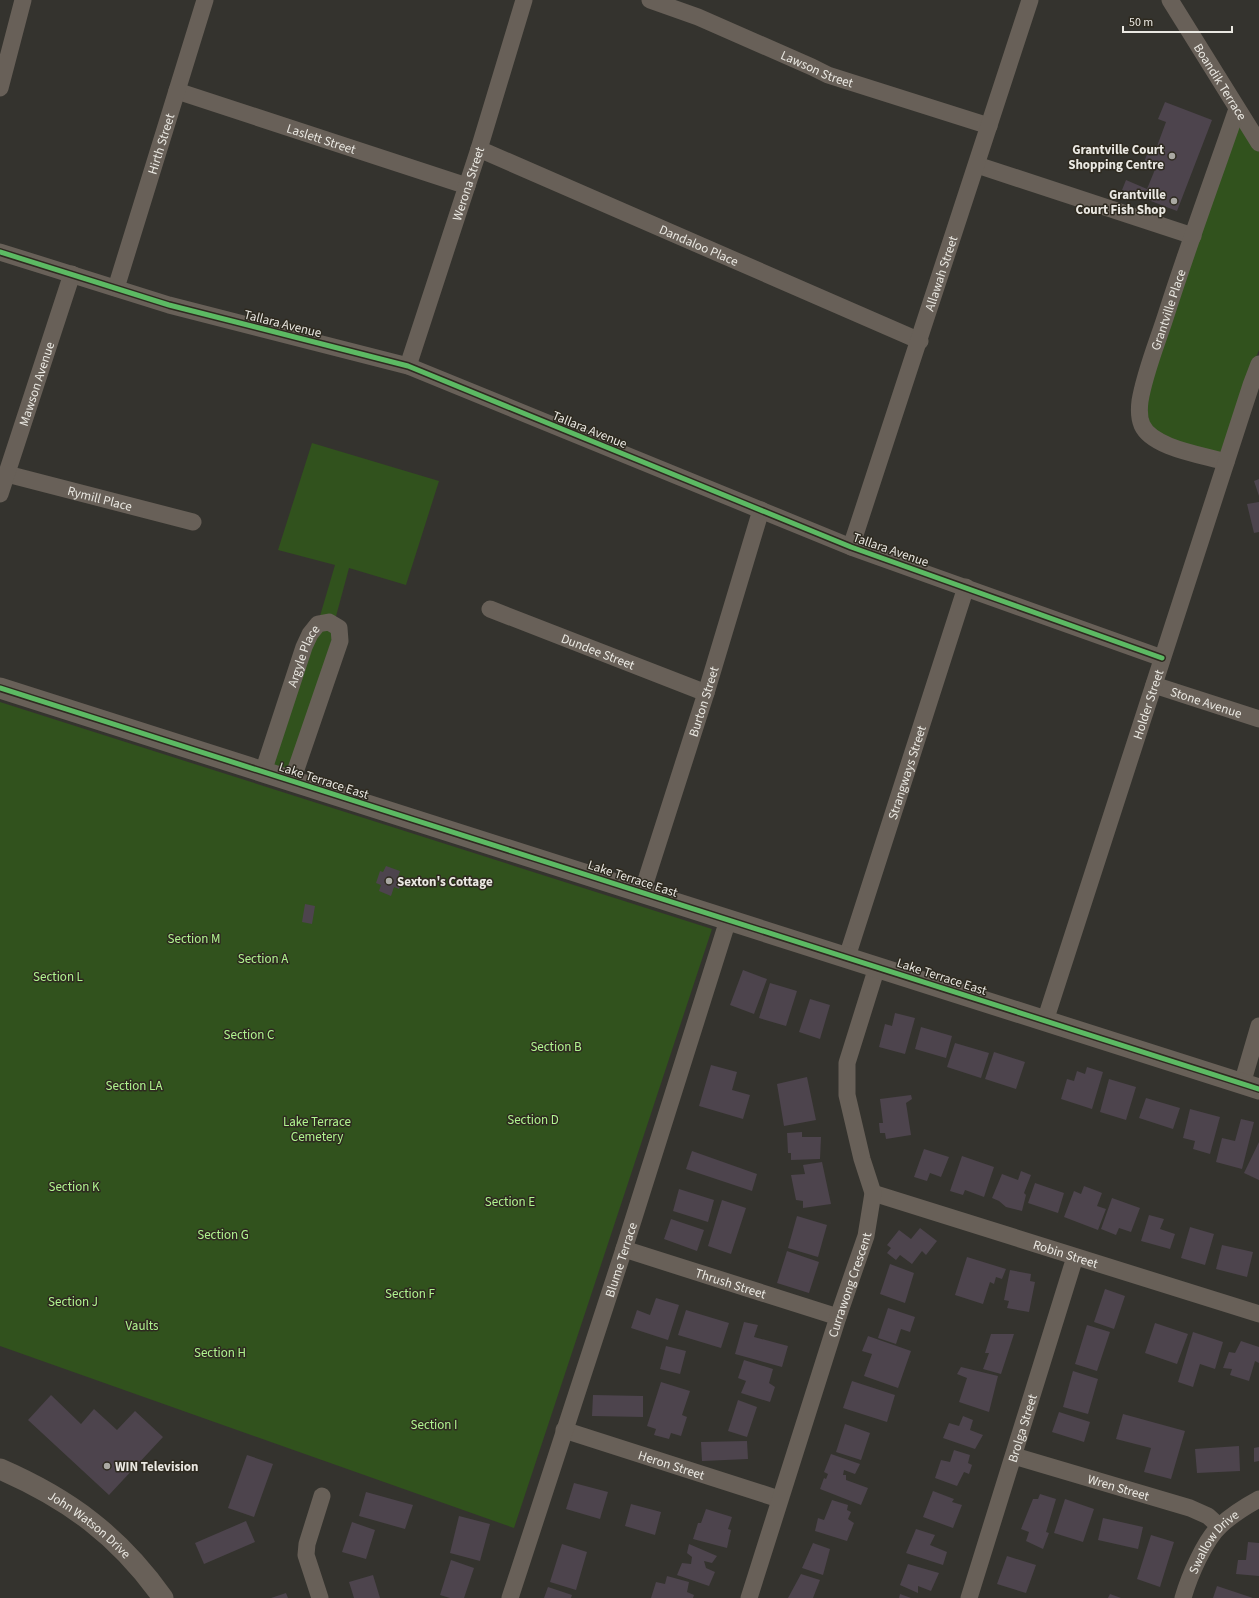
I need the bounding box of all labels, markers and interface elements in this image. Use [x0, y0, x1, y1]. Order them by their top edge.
scale bar [1123, 8, 1232, 34]
text: 50 m [1129, 14, 1153, 31]
street label: Boandik Terrace [1189, 40, 1251, 124]
street label: Lawson Street [778, 46, 856, 93]
street label: Hirth Street [144, 111, 180, 177]
street label: Laslett Street [284, 120, 359, 159]
place label: Grantville Court Shopping Centre [1068, 141, 1164, 174]
street label: Werona Street [448, 144, 489, 223]
marker: Grantville Court Shopping Centre [1167, 151, 1177, 161]
place label: Grantville Court Fish Shop [1076, 186, 1166, 219]
marker: Grantville Court Fish Shop [1169, 196, 1179, 206]
street label: Dandaloo Place [656, 221, 741, 271]
street label: Allawah Street [921, 233, 962, 314]
street label: Grantville Place [1147, 267, 1190, 353]
street label: Tallara Avenue [242, 306, 323, 342]
street label: Mawson Avenue [15, 340, 59, 429]
street label: Tallara Avenue [550, 407, 630, 453]
street label: Rymill Place [65, 482, 134, 516]
street label: Tallara Avenue [850, 529, 931, 571]
street label: Argyle Place [283, 621, 324, 690]
street label: Dundee Street [558, 630, 638, 675]
street label: Burton Street [685, 664, 724, 739]
street label: Holder Street [1129, 667, 1168, 742]
street label: Stone Avenue [1168, 683, 1244, 723]
street label: Strangways Street [884, 723, 931, 822]
street label: Lake Terrace East [276, 758, 372, 804]
street label: Lake Terrace East [585, 856, 681, 902]
place label: Sexton's Cottage [397, 873, 493, 891]
marker: Sexton's Cottage [384, 876, 394, 886]
park label: Section M [168, 930, 221, 948]
park label: Section A [238, 950, 289, 968]
street label: Lake Terrace East [894, 954, 990, 1000]
park label: Section L [33, 968, 83, 986]
park label: Section C [224, 1026, 274, 1044]
park label: Section B [530, 1038, 582, 1056]
park label: Section LA [106, 1077, 163, 1095]
park label: Section D [507, 1111, 559, 1129]
park label: Lake Terrace Cemetery [283, 1113, 351, 1146]
park label: Section K [48, 1178, 100, 1196]
park label: Section E [485, 1193, 535, 1211]
street label: Blume Terrace [601, 1220, 642, 1300]
park label: Section G [197, 1226, 249, 1244]
street label: Currawong Crescent [824, 1231, 877, 1340]
street label: Robin Street [1031, 1236, 1101, 1273]
street label: Thrush Street [693, 1264, 769, 1304]
park label: Section F [385, 1285, 436, 1303]
park label: Section J [48, 1293, 98, 1311]
park label: Vaults [125, 1317, 159, 1335]
park label: Section H [194, 1344, 246, 1362]
street label: Brolga Street [1004, 1391, 1042, 1465]
park label: Section I [411, 1416, 457, 1434]
street label: Heron Street [636, 1446, 707, 1485]
place label: WIN Television [115, 1458, 198, 1476]
marker: WIN Television [102, 1461, 112, 1471]
street label: Wren Street [1085, 1470, 1152, 1506]
street label: John Watson Drive [45, 1487, 135, 1563]
street label: Swallow Drive [1185, 1506, 1243, 1577]

